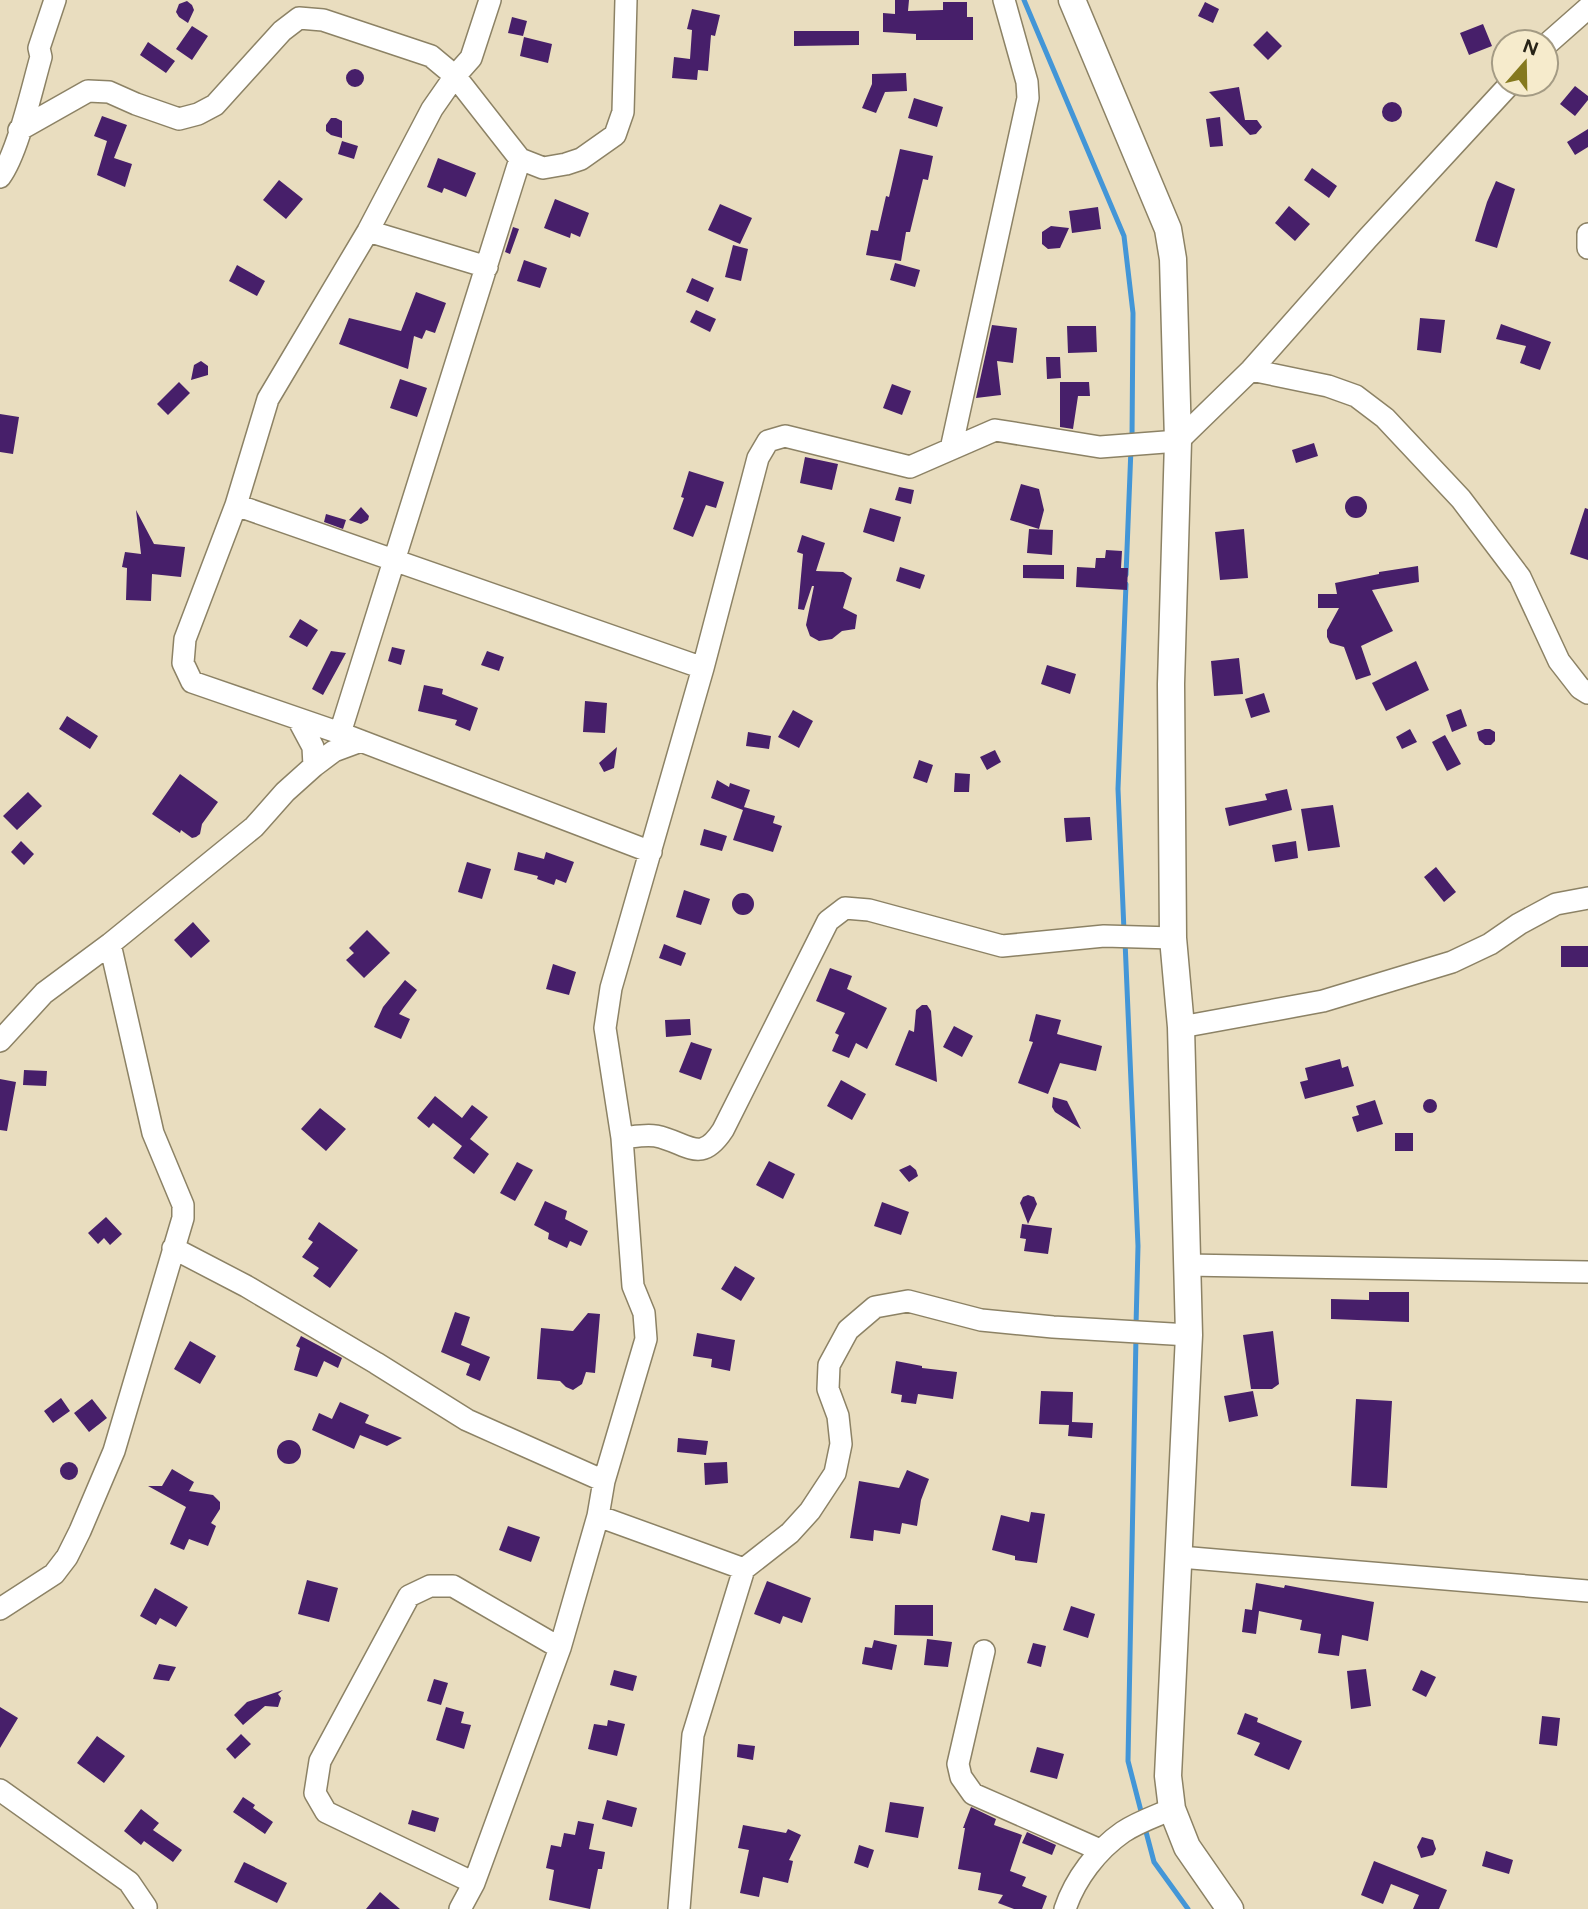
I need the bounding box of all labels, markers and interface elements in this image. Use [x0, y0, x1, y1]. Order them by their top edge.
north arrow [1490, 28, 1560, 98]
text: N [1520, 34, 1541, 61]

